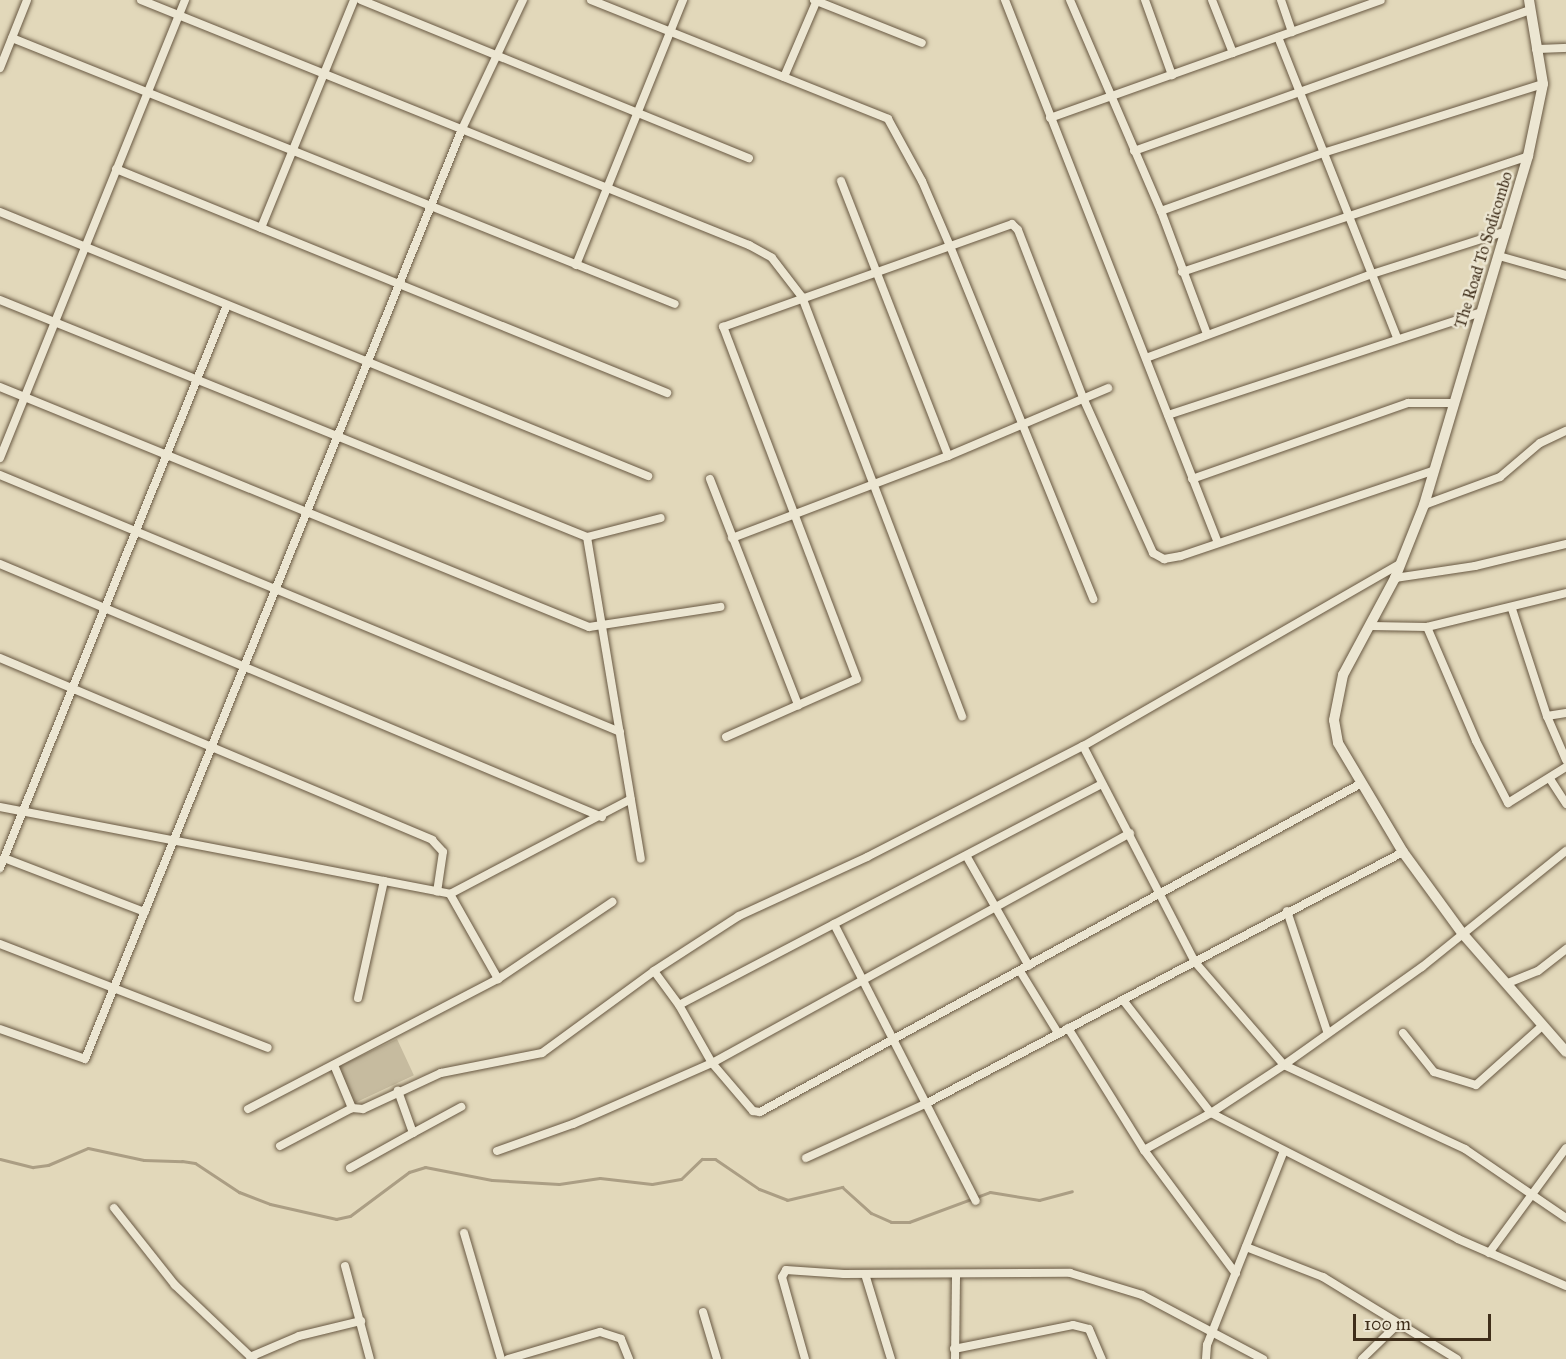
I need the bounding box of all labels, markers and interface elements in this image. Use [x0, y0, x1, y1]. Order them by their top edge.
street label: The Road To Sodicombo [1451, 169, 1517, 331]
scale bar [1356, 1302, 1494, 1340]
text: 100 m [1364, 1313, 1411, 1335]

